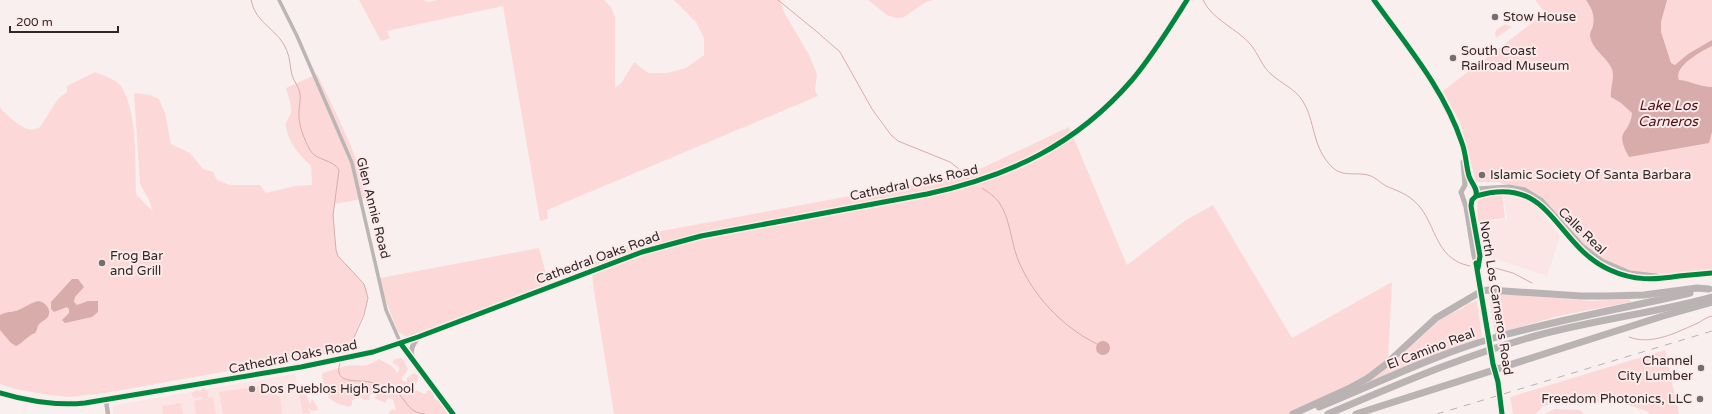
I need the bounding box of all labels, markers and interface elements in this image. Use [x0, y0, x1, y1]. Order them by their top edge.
scale bar [10, 8, 118, 34]
place label: Stow House [1503, 9, 1576, 25]
marker: Stow House [1490, 12, 1500, 22]
text: 200 m [16, 15, 53, 29]
place label: South Coast Railroad Museum [1461, 43, 1569, 74]
marker: South Coast Railroad Museum [1448, 53, 1458, 63]
water label: Lake Los Carneros [1638, 97, 1699, 130]
street label: Glen Annie Road [353, 156, 393, 260]
street label: Cathedral Oaks Road [848, 162, 980, 204]
place label: Islamic Society Of Santa Barbara [1490, 167, 1691, 183]
marker: Islamic Society Of Santa Barbara [1477, 170, 1487, 180]
street label: Calle Real [1555, 204, 1609, 258]
street label: North Los Carneros Road [1476, 220, 1516, 376]
street label: Cathedral Oaks Road [534, 228, 662, 288]
place label: Frog Bar and Grill [110, 248, 163, 279]
marker: Frog Bar and Grill [97, 258, 107, 268]
street label: El Camino Real [1385, 325, 1477, 373]
street label: Cathedral Oaks Road [227, 337, 359, 377]
place label: Channel City Lumber [1618, 353, 1693, 384]
marker: Channel City Lumber [1696, 363, 1706, 373]
place label: Dos Pueblos High School [260, 381, 414, 397]
marker: Dos Pueblos High School [247, 384, 257, 394]
place label: Freedom Photonics, LLC [1541, 391, 1692, 407]
marker: Freedom Photonics, LLC [1695, 394, 1705, 404]

